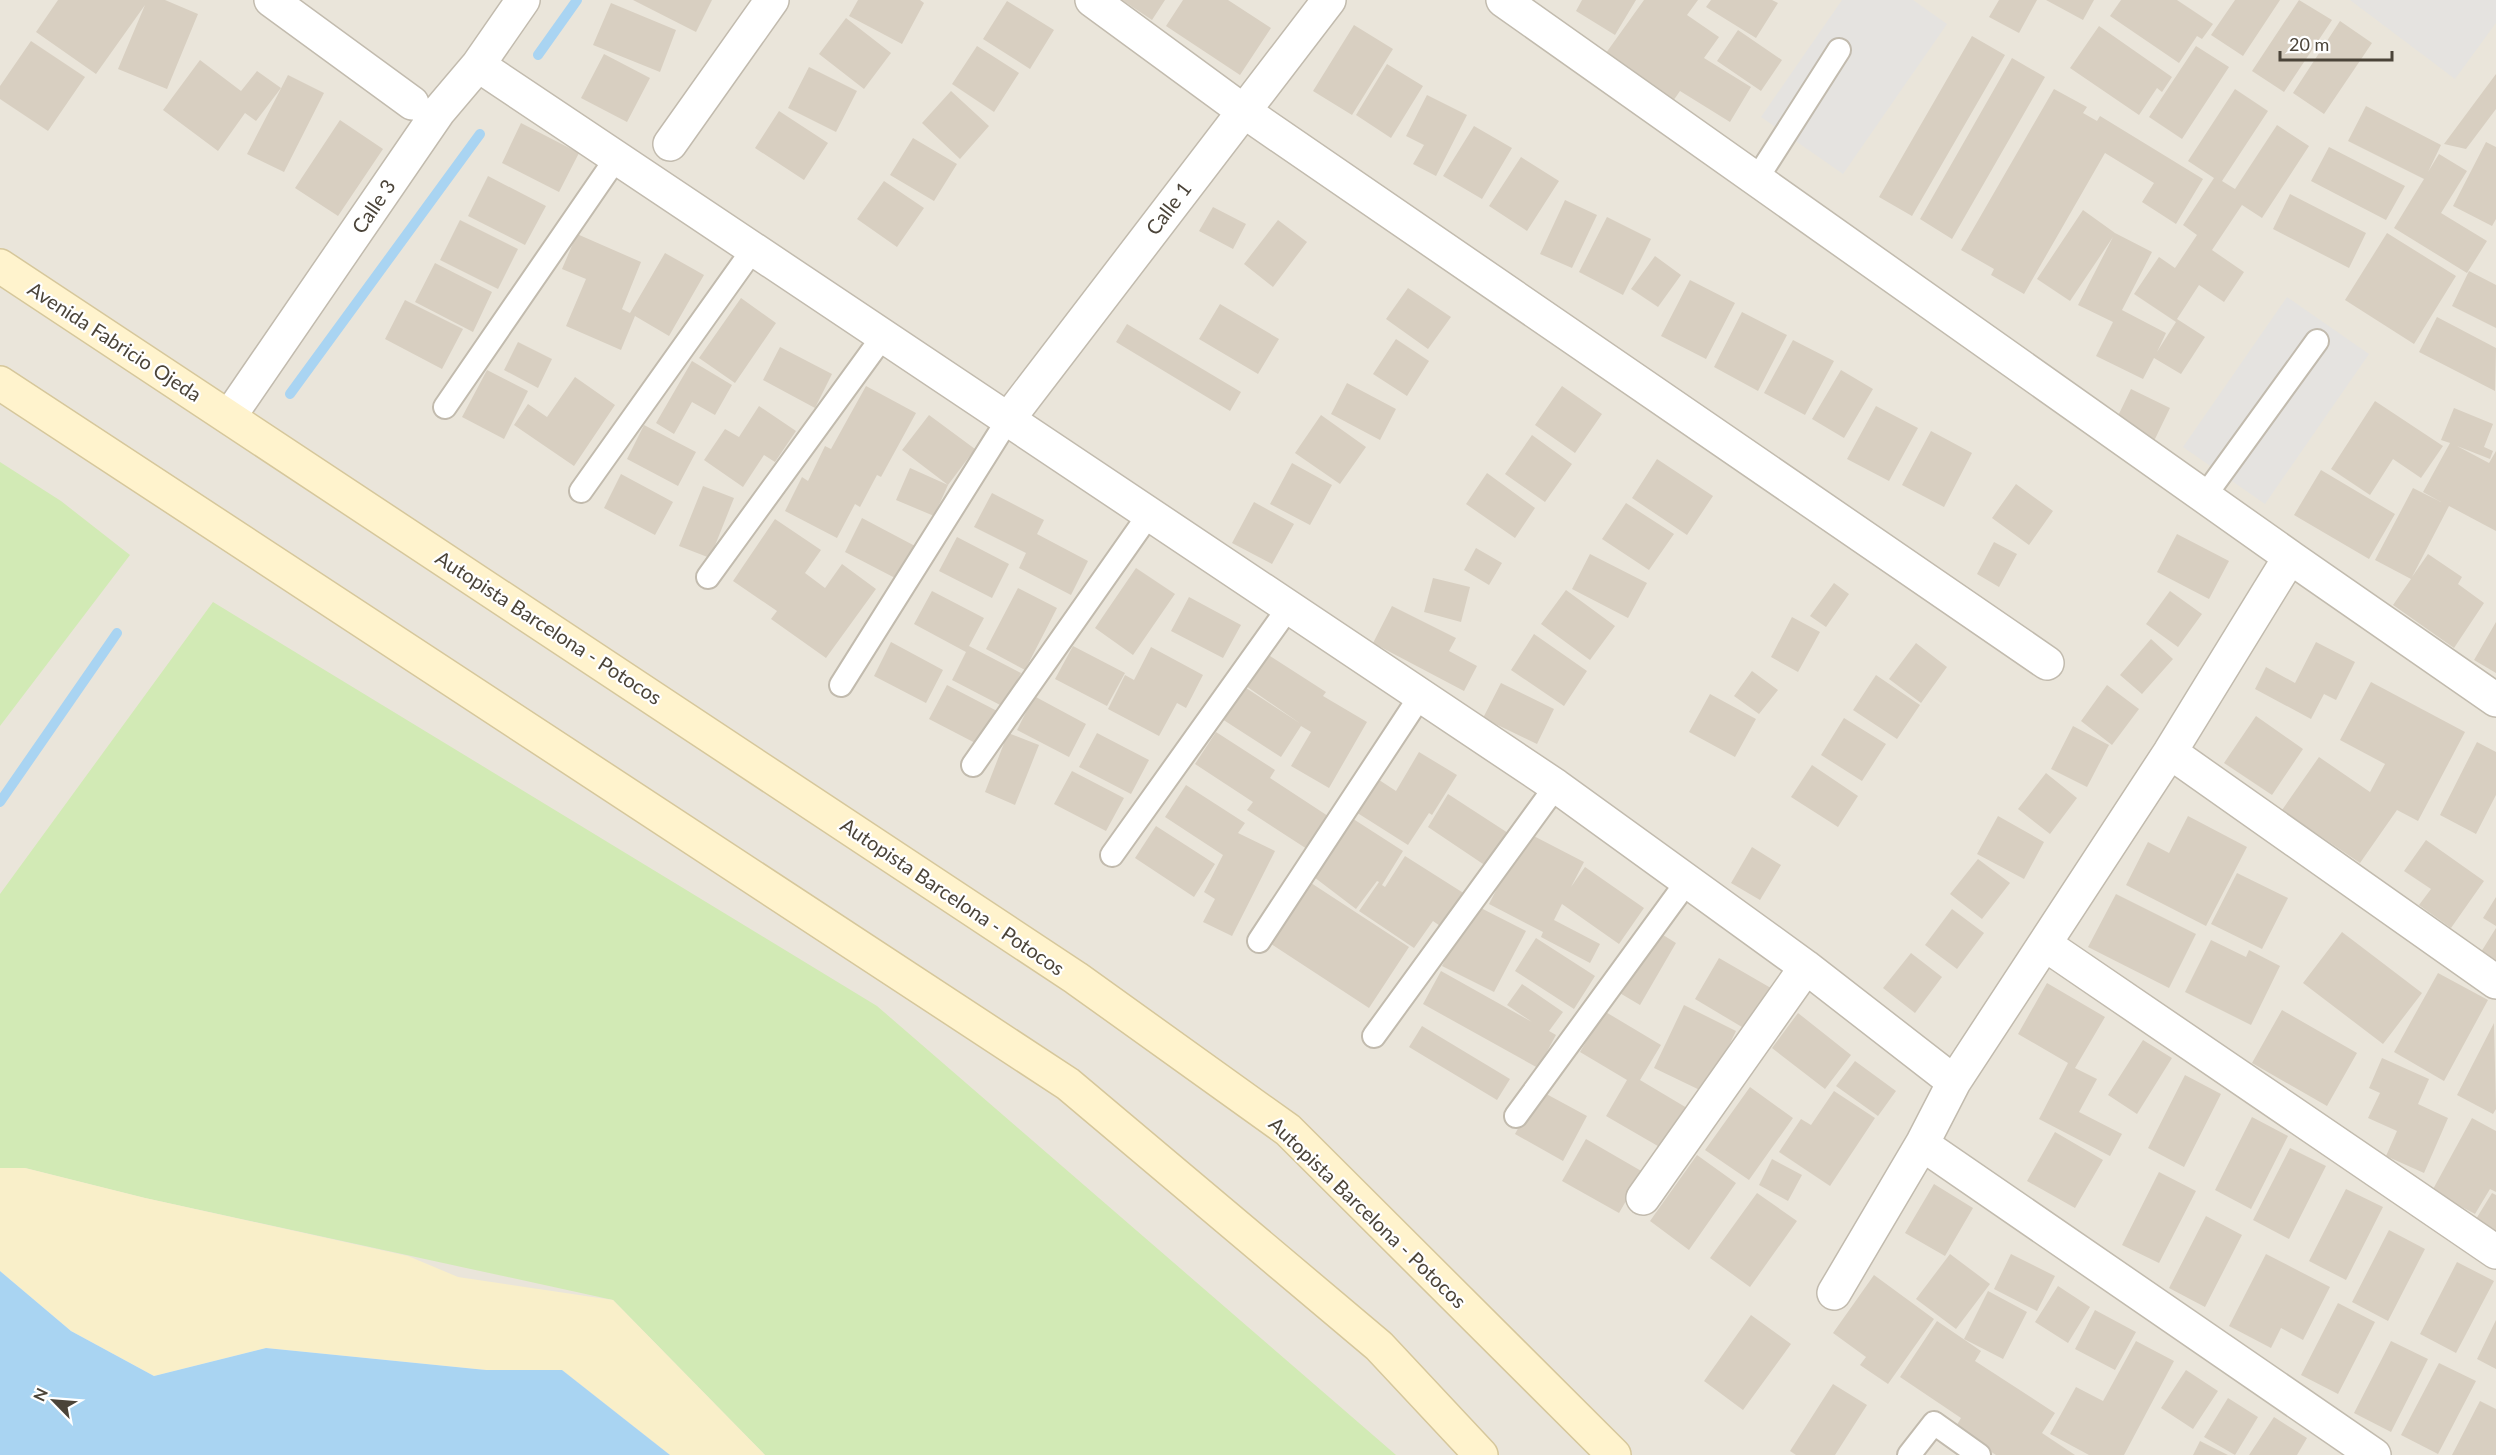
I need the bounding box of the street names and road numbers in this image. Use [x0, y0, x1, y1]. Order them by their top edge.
street label: Calle 3 [346, 174, 400, 238]
street label: Calle 1 [1140, 177, 1196, 239]
street label: Avenida Fabricio Ojeda [24, 276, 206, 406]
street label: Autopista Barcelona - Potocos [431, 545, 667, 709]
street label: Autopista Barcelona - Potocos [837, 812, 1069, 980]
street label: Autopista Barcelona - Potocos [1264, 1111, 1472, 1313]

